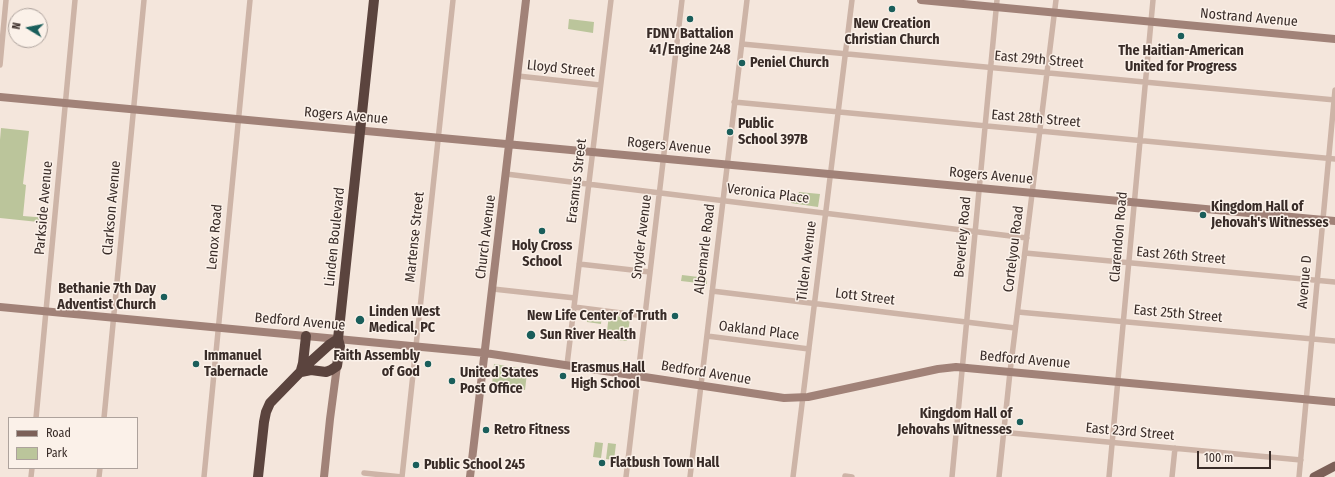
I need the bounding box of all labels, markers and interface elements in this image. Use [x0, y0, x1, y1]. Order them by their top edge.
marker: New Creation Christian Church [887, 4, 897, 14]
street label: Nostrand Avenue [1199, 5, 1299, 31]
north arrow [8, 8, 48, 48]
marker: FDNY Battalion 41/Engine 248 [685, 14, 695, 24]
place label: New Creation Christian Church [844, 16, 940, 48]
text: N [10, 22, 24, 30]
place label: FDNY Battalion 41/Engine 248 [647, 26, 733, 58]
marker: The Haitian-American United for Progress [1176, 31, 1186, 41]
place label: The Haitian-American United for Progress [1118, 43, 1244, 76]
street label: East 29th Street [994, 48, 1084, 72]
place label: Peniel Church [750, 55, 829, 71]
street label: Lloyd Street [526, 57, 596, 81]
marker: Peniel Church [737, 58, 747, 68]
street label: Rogers Avenue [303, 104, 389, 128]
street label: East 28th Street [991, 107, 1081, 131]
place label: Public School 397B [738, 116, 808, 148]
marker: Public School 397B [725, 127, 735, 137]
street label: Rogers Avenue [626, 134, 712, 158]
street label: Erasmus Street [563, 138, 591, 224]
street label: Parkside Avenue [32, 160, 56, 256]
street label: Clarkson Avenue [99, 160, 125, 256]
street label: Rogers Avenue [948, 164, 1034, 188]
street label: Veronica Place [726, 181, 810, 207]
street label: Linden Boulevard [321, 186, 349, 288]
street label: Martense Street [402, 191, 428, 283]
street label: Clarendon Road [1107, 191, 1131, 283]
street label: Church Avenue [472, 194, 500, 280]
street label: Snyder Avenue [628, 194, 656, 280]
street label: Beverley Road [951, 196, 975, 278]
place label: Kingdom Hall of Jehovah's Witnesses [1211, 199, 1329, 232]
street label: Lenox Road [204, 203, 226, 271]
street label: Albemarle Road [691, 203, 719, 295]
street label: Cortelyou Road [1000, 205, 1028, 293]
marker: Kingdom Hall of Jehovah's Witnesses [1198, 210, 1208, 220]
street label: Tilden Avenue [794, 220, 820, 302]
marker: Holy Cross School [537, 226, 547, 236]
place label: Holy Cross School [512, 238, 572, 270]
street label: East 26th Street [1136, 244, 1226, 268]
street label: Avenue D [1294, 255, 1316, 309]
place label: Bethanie 7th Day Adventist Church [57, 281, 156, 314]
street label: Lott Street [834, 285, 896, 309]
marker: Bethanie 7th Day Adventist Church [159, 292, 169, 302]
street label: East 25th Street [1133, 302, 1223, 326]
place label: Linden West Medical, PC [369, 304, 440, 336]
place label: New Life Center of Truth [527, 308, 667, 324]
street label: Bedford Avenue [254, 310, 346, 334]
marker: New Life Center of Truth [670, 311, 680, 321]
marker: Linden West Medical, PC [354, 314, 366, 326]
street label: Oakland Place [718, 318, 800, 344]
place label: Sun River Health [540, 327, 636, 343]
marker: Sun River Health [525, 329, 537, 341]
place label: Immanuel Tabernacle [204, 348, 268, 380]
place label: Faith Assembly of God [333, 348, 420, 380]
street label: Bedford Avenue [979, 348, 1071, 372]
street label: Bedford Avenue [660, 358, 752, 388]
marker: Immanuel Tabernacle [191, 359, 201, 369]
marker: Faith Assembly of God [423, 359, 433, 369]
place label: Erasmus Hall High School [571, 360, 645, 392]
place label: United States Post Office [460, 365, 538, 398]
marker: Erasmus Hall High School [558, 371, 568, 381]
marker: United States Post Office [447, 376, 457, 386]
place label: Kingdom Hall of Jehovahs Witnesses [897, 406, 1012, 438]
legend [8, 417, 138, 469]
marker: Kingdom Hall of Jehovahs Witnesses [1015, 417, 1025, 427]
street label: East 23rd Street [1085, 420, 1175, 444]
place label: Retro Fitness [494, 422, 570, 438]
marker: Retro Fitness [481, 425, 491, 435]
text: Road [46, 426, 71, 440]
scale bar [1199, 443, 1273, 469]
text: Park [46, 446, 67, 460]
text: 100 m [1204, 451, 1233, 465]
place label: Flatbush Town Hall [610, 455, 719, 471]
place label: Public School 245 [424, 457, 525, 473]
marker: Flatbush Town Hall [597, 458, 607, 468]
marker: Public School 245 [411, 460, 421, 470]

